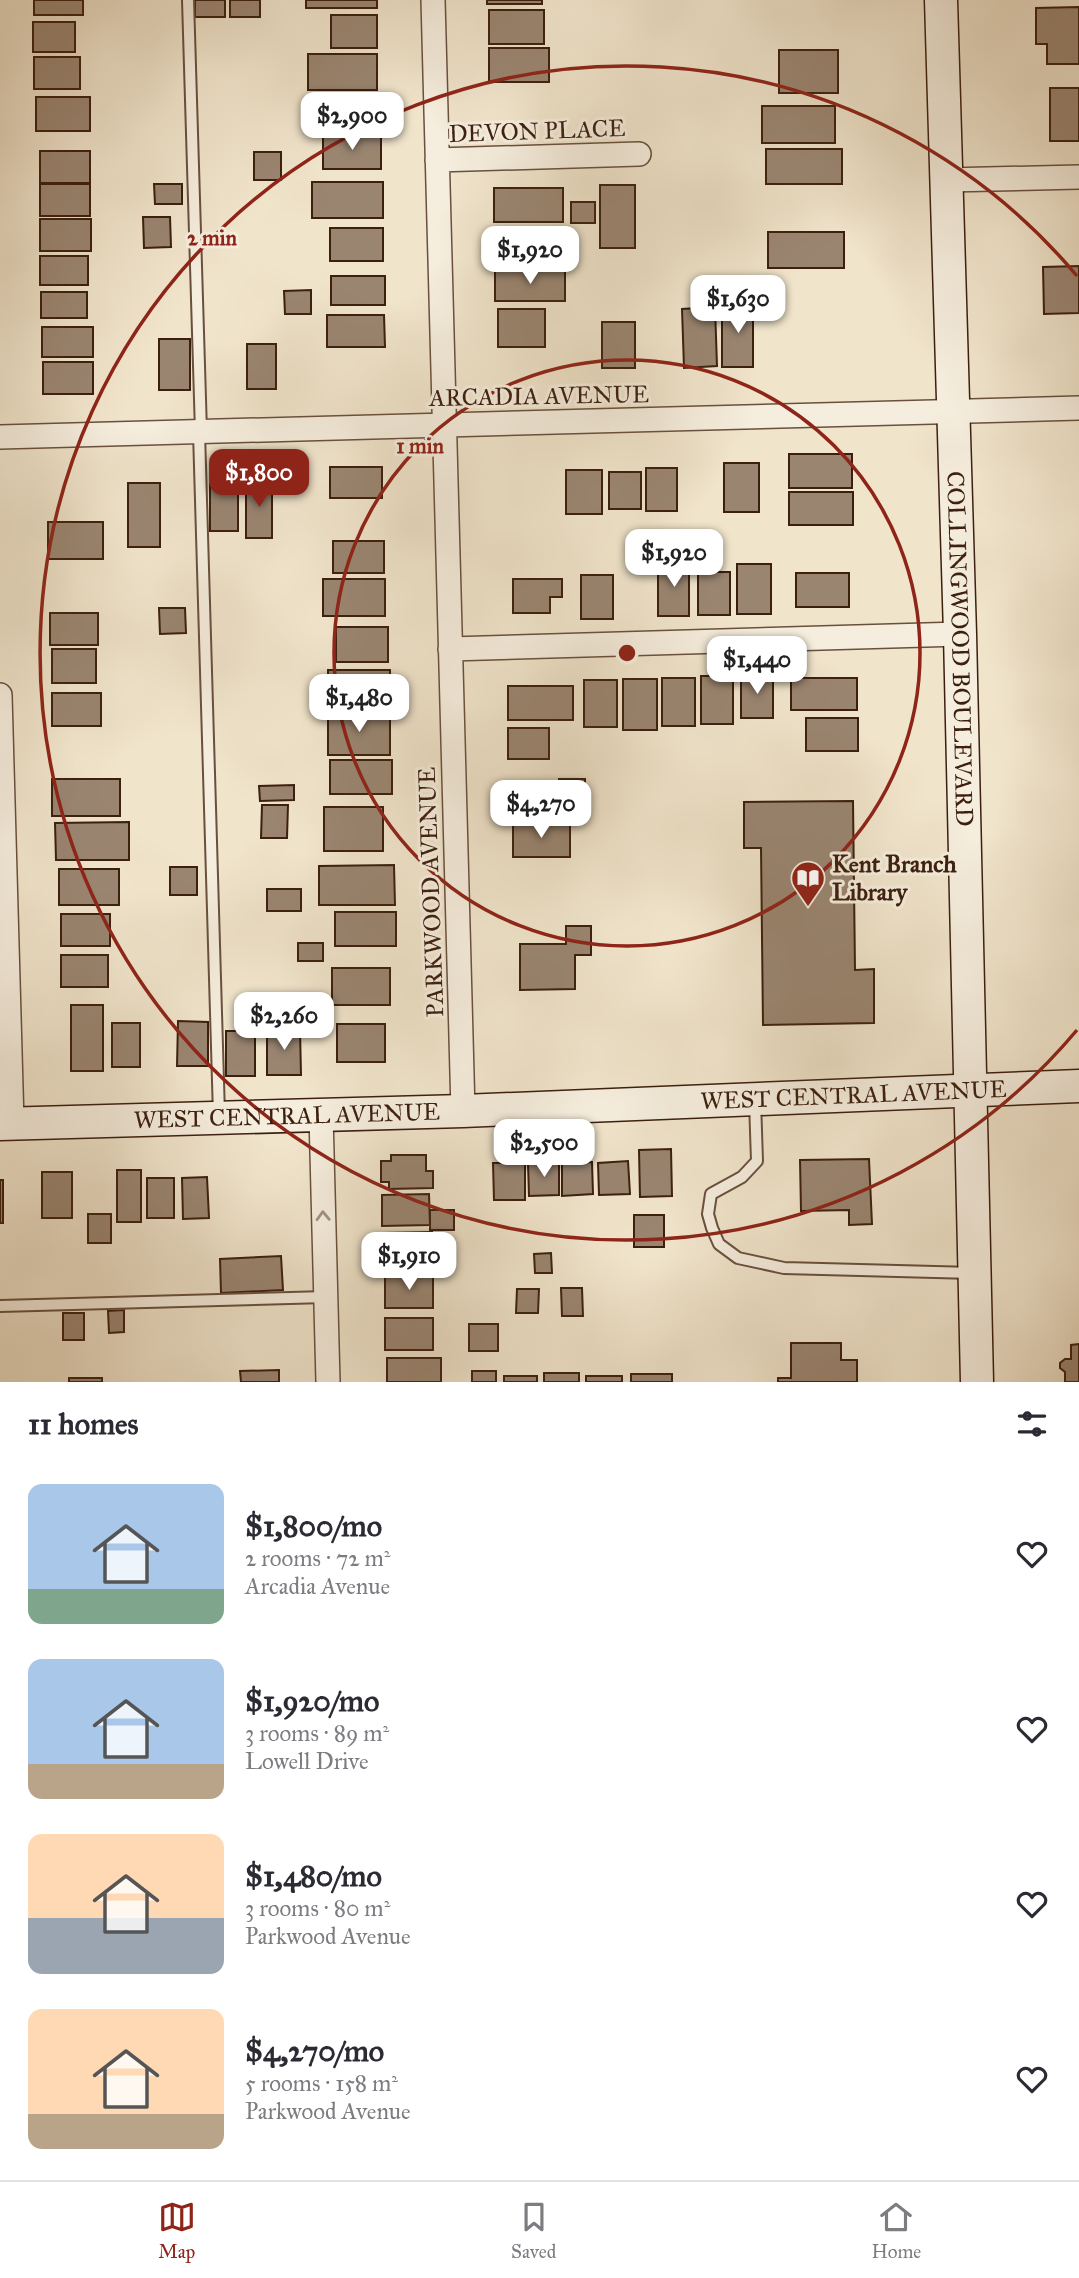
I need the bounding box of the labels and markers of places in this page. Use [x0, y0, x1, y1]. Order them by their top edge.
pin: $2,900 [295, 92, 409, 152]
pin: $1,920 [473, 226, 587, 286]
pin: $1,630 [681, 276, 795, 335]
pin: $1,800 [202, 449, 316, 509]
pin: $1,920 [617, 530, 731, 589]
pin: $1,440 [700, 636, 814, 696]
centre of rings [615, 641, 639, 665]
pin: $1,480 [302, 674, 416, 734]
pin: $4,270 [484, 780, 598, 840]
place label: Kent Branch Library [832, 849, 957, 907]
library icon: Kent Branch Library [789, 859, 827, 908]
pin: $2,260 [227, 992, 341, 1052]
pin: $2,500 [487, 1120, 601, 1179]
pin: $1,910 [352, 1232, 466, 1292]

